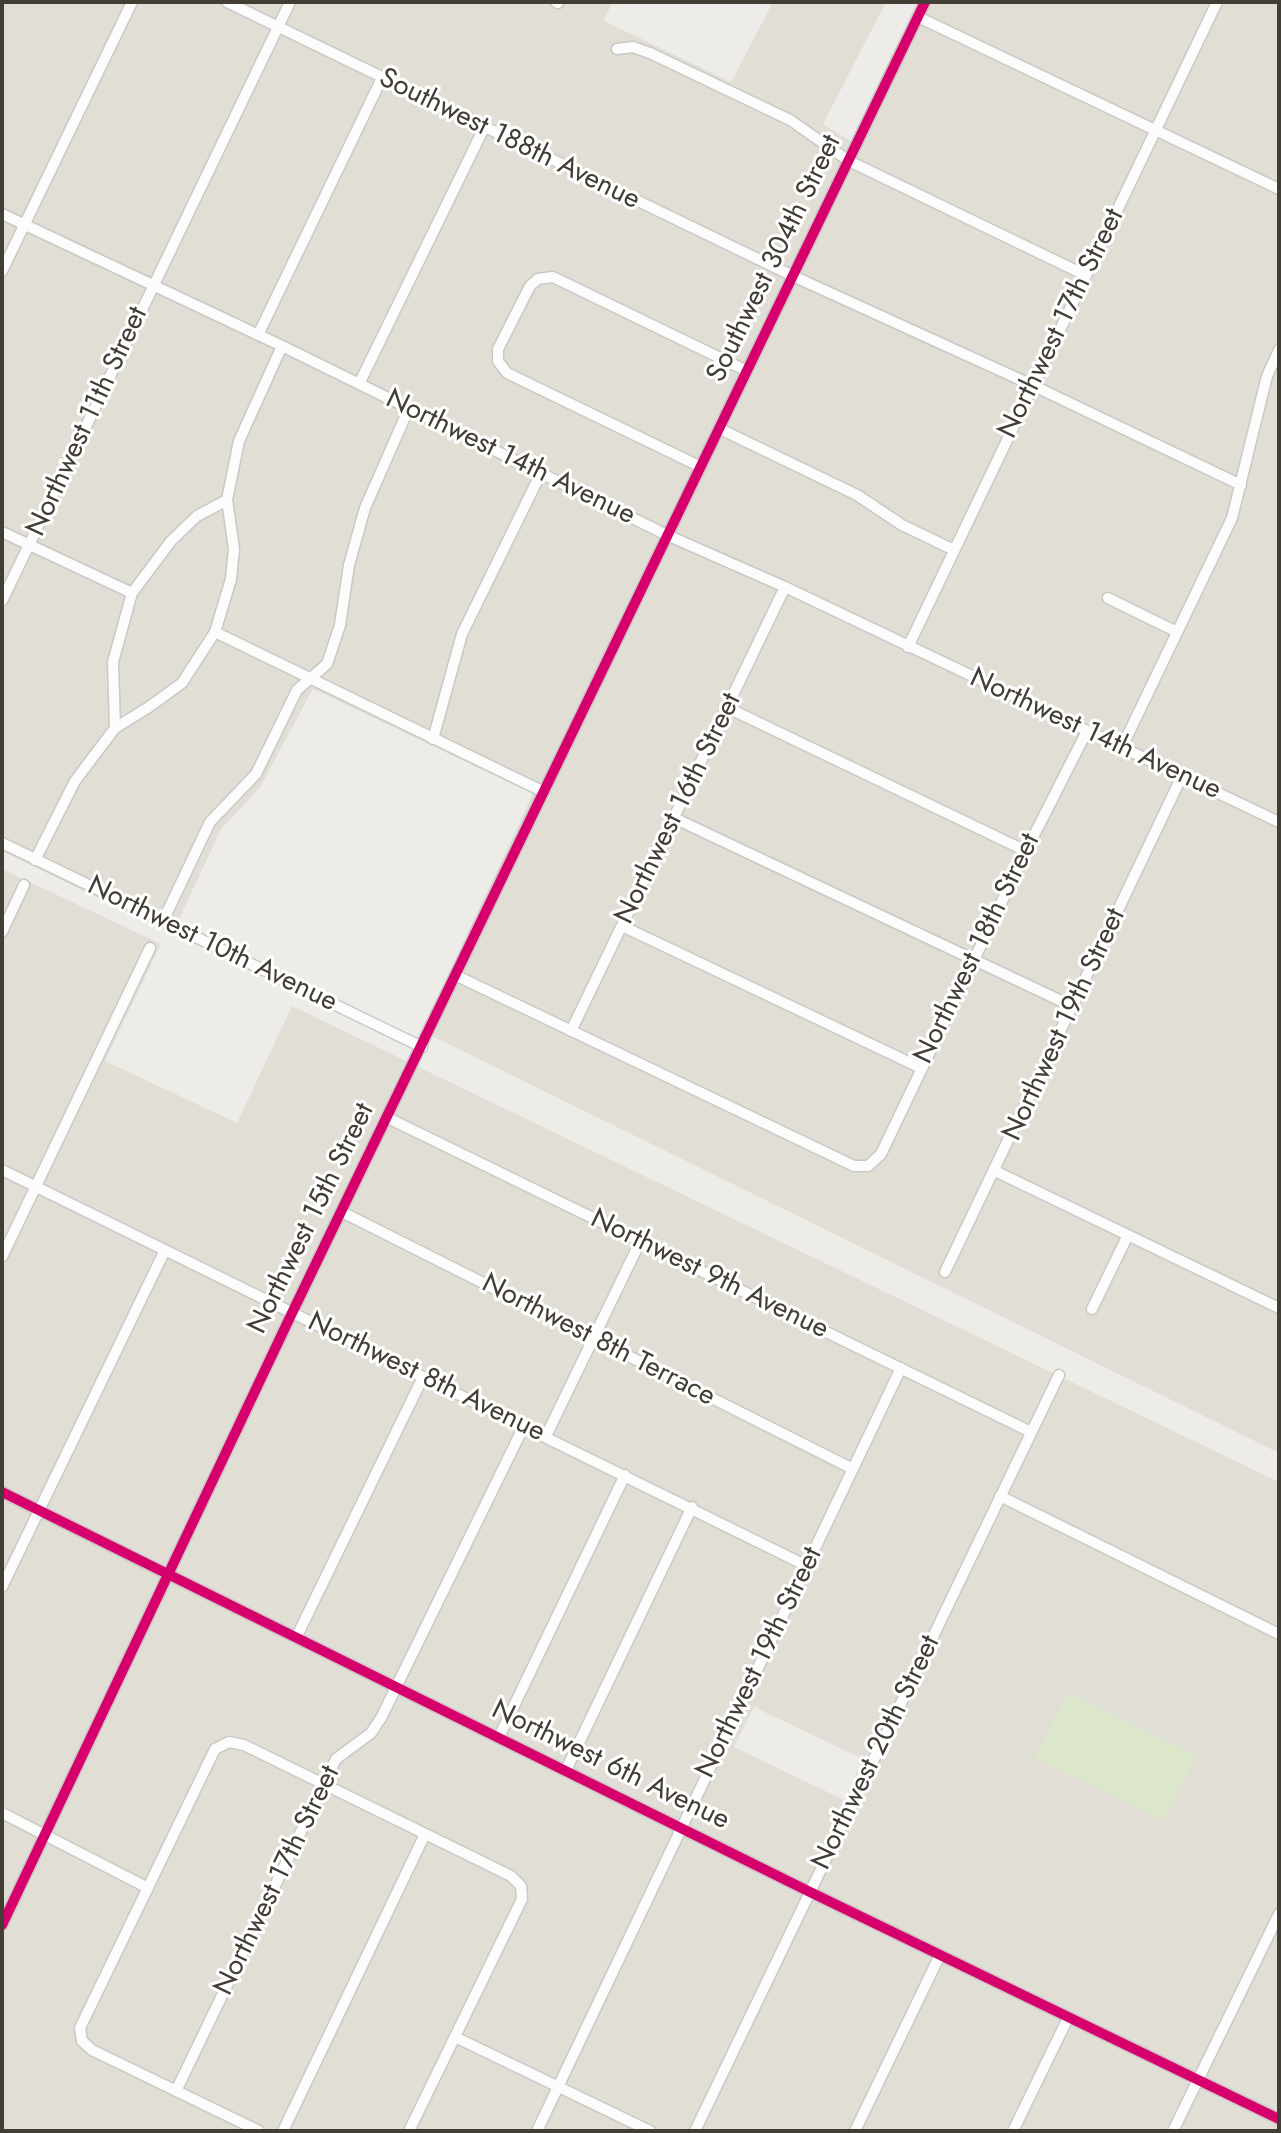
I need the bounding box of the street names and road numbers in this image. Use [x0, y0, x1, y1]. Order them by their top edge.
street label: Southwest 188th Avenue [373, 62, 645, 218]
street label: Southwest 304th Street [700, 130, 850, 388]
street label: Northwest 17th Street [992, 204, 1132, 444]
street label: Northwest 11th Street [20, 302, 156, 542]
street label: Northwest 14th Avenue [380, 383, 640, 533]
street label: Northwest 14th Avenue [964, 662, 1226, 808]
street label: Northwest 16th Street [609, 688, 749, 930]
street label: Northwest 18th Street [908, 828, 1048, 1070]
street label: Northwest 10th Avenue [82, 870, 342, 1020]
street label: Northwest 19th Street [996, 903, 1134, 1147]
street label: Northwest 15th Street [242, 1098, 382, 1340]
street label: Northwest 9th Avenue [585, 1203, 833, 1347]
street label: Northwest 8th Terrace [476, 1268, 720, 1414]
street label: Northwest 8th Avenue [302, 1306, 550, 1450]
street label: Northwest 19th Street [690, 1542, 830, 1784]
street label: Northwest 20th Street [806, 1630, 948, 1876]
street label: Northwest 6th Avenue [486, 1694, 734, 1838]
street label: Northwest 17th Street [208, 1761, 348, 2001]

